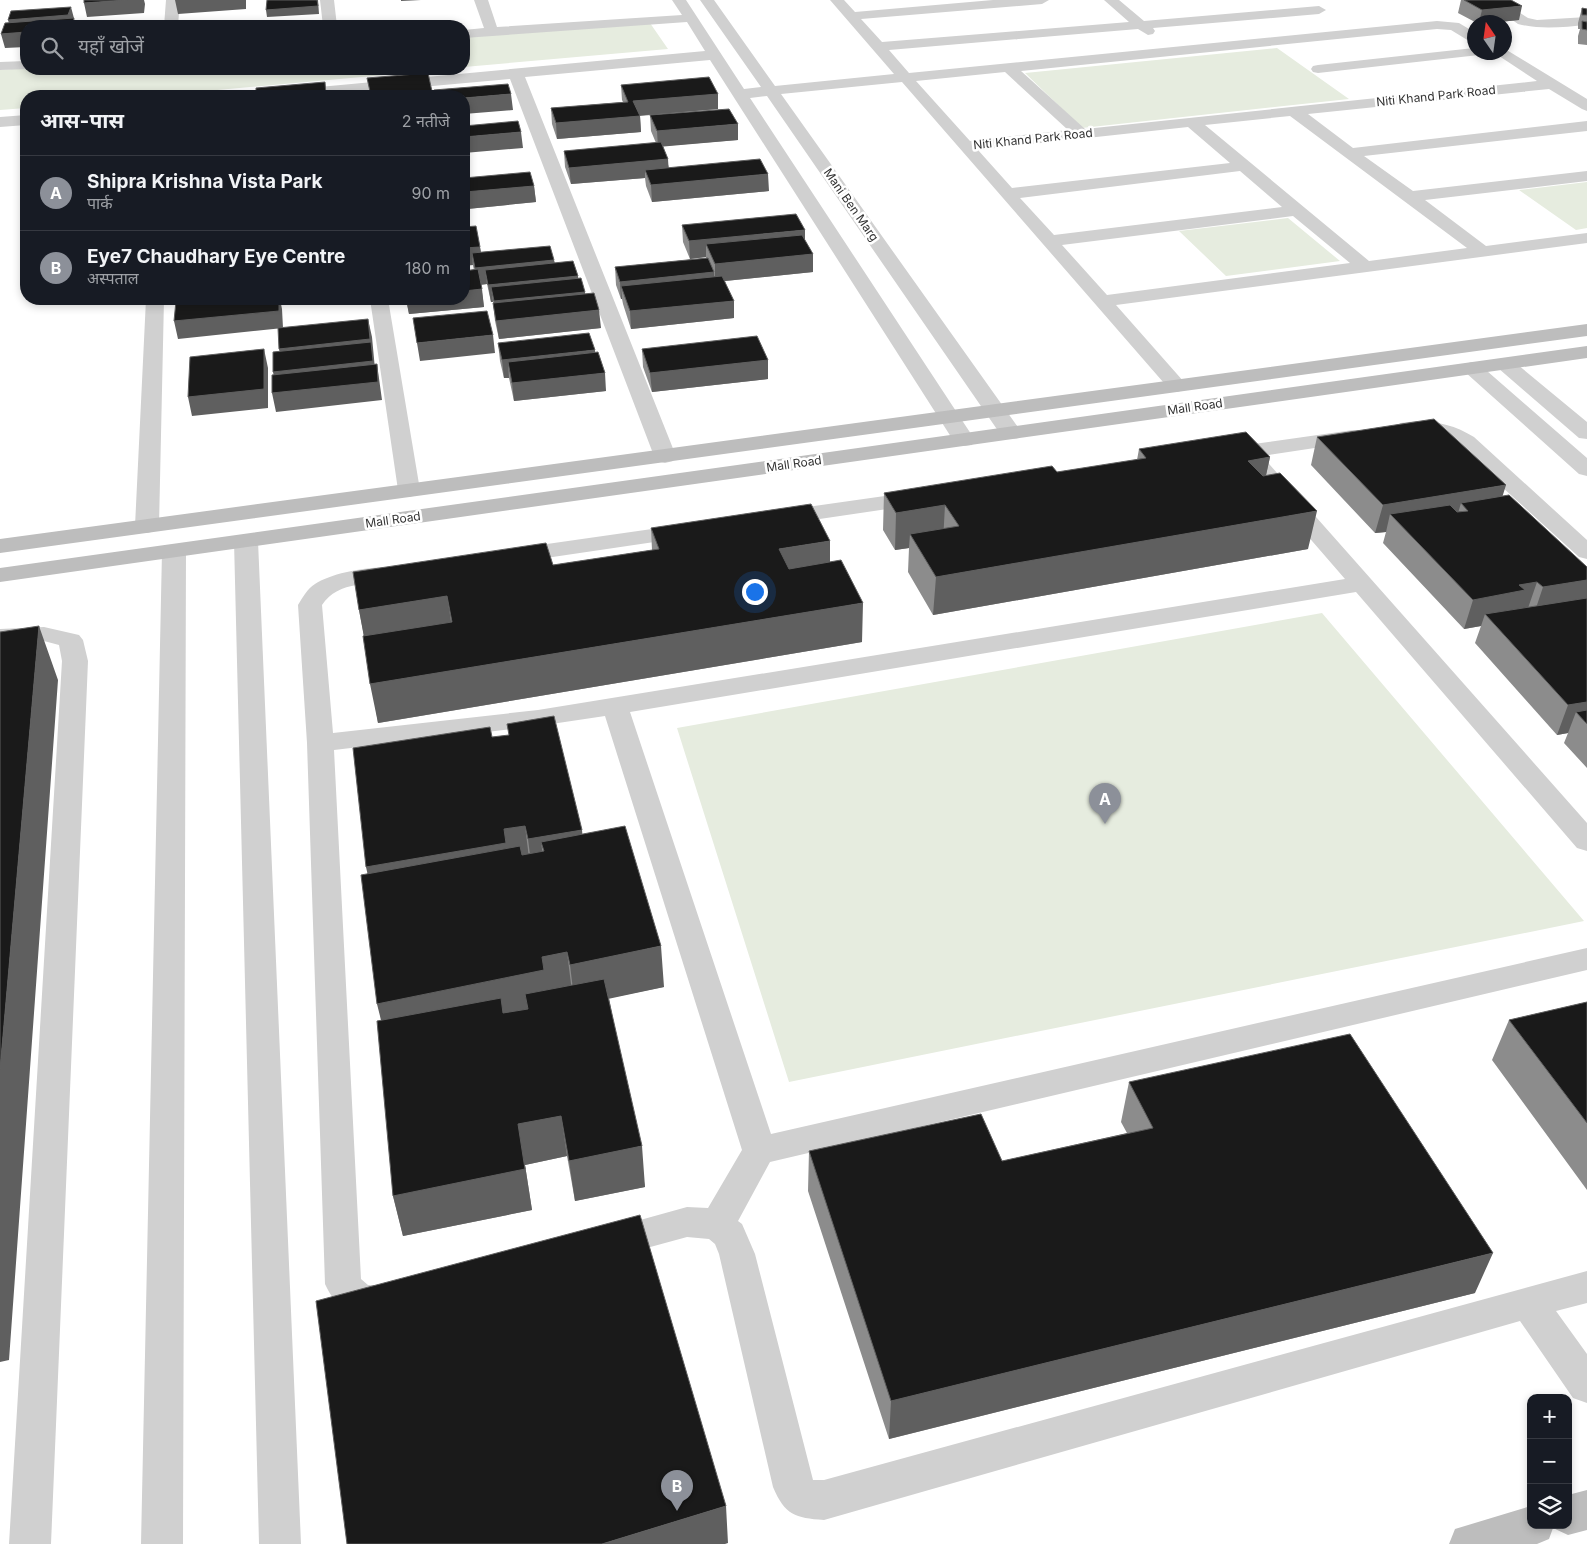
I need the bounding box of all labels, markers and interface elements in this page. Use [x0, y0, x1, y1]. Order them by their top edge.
north arrow [1467, 15, 1512, 60]
search box [20, 20, 470, 75]
icon: search [38, 34, 66, 62]
text: यहाँ खोजें [78, 35, 144, 58]
street label: Niti Khand Park Road [1376, 82, 1496, 109]
text: आस-पास [40, 108, 124, 133]
text: 2 नतीजे [402, 111, 450, 131]
street label: Niti Khand Park Road [973, 125, 1093, 152]
street label: Mani Ben Marg [821, 165, 882, 244]
text: Shipra Krishna Vista Park [87, 170, 323, 193]
text: A [50, 183, 62, 203]
text: 90 m [411, 183, 450, 203]
text: पार्क [87, 193, 113, 213]
text: Eye7 Chaudhary Eye Centre [87, 245, 345, 268]
text: B [51, 258, 61, 278]
text: 180 m [405, 258, 450, 278]
text: अस्पताल [87, 268, 139, 288]
street label: Mall Road [1166, 395, 1224, 418]
street label: Mall Road [765, 452, 823, 475]
street label: Mall Road [364, 508, 422, 531]
your location [742, 579, 768, 605]
pin: A [1089, 783, 1121, 824]
map controls [1527, 1394, 1572, 1529]
button: + [1527, 1394, 1572, 1439]
button: − [1527, 1439, 1572, 1484]
pin: B [661, 1470, 693, 1511]
button: layers [1527, 1484, 1572, 1529]

